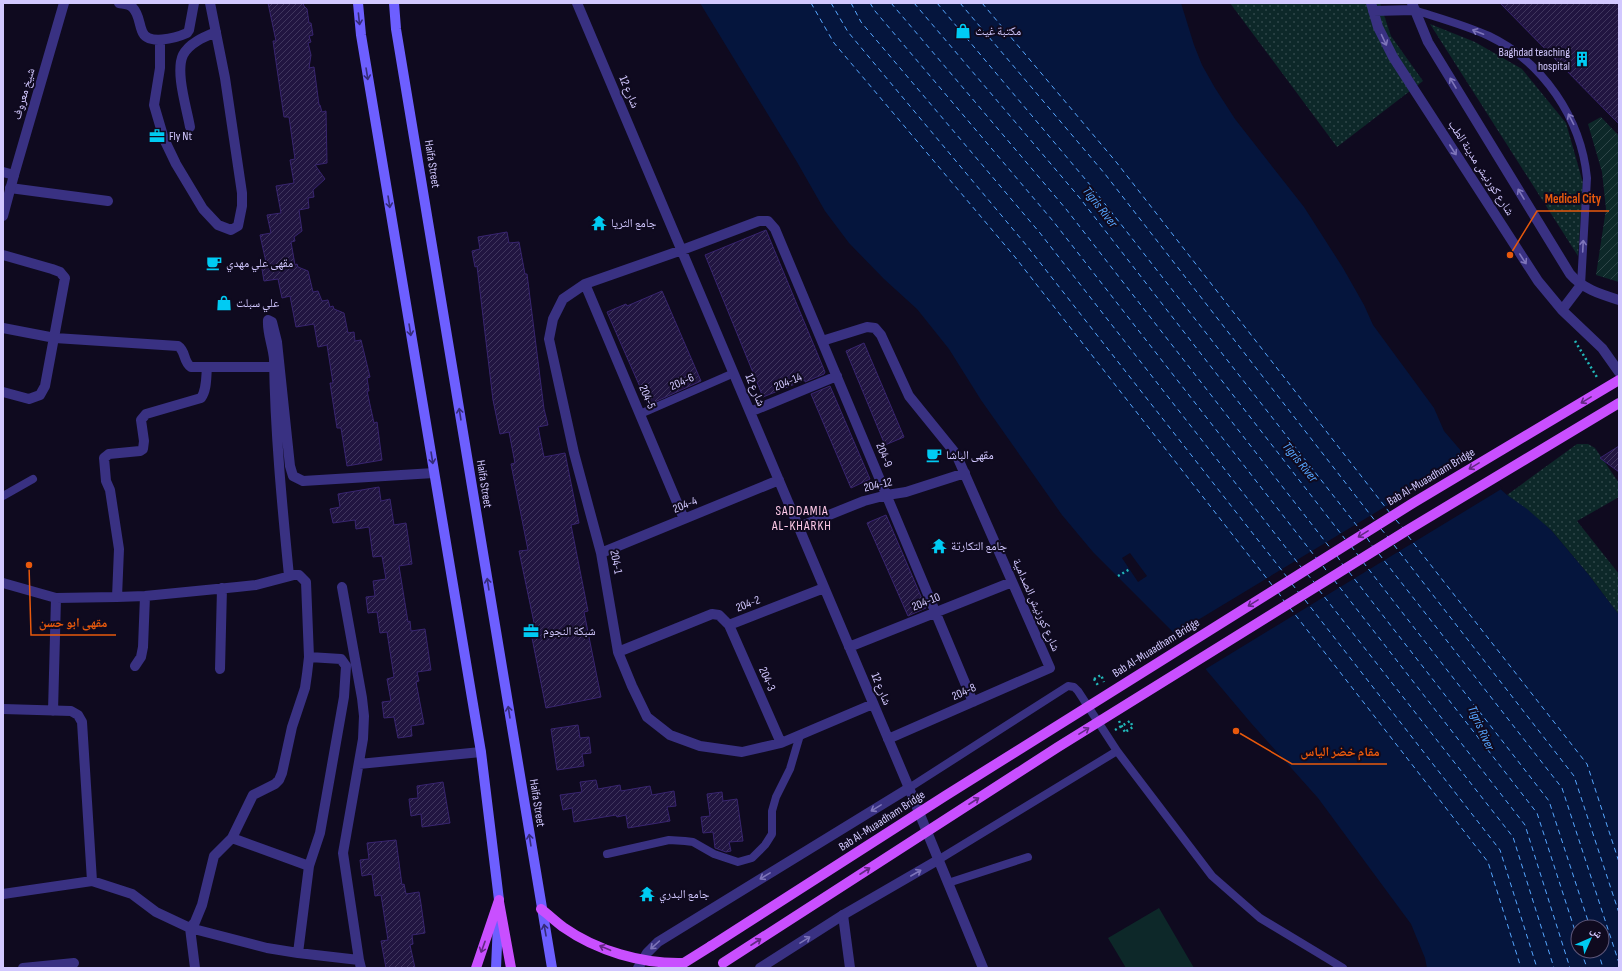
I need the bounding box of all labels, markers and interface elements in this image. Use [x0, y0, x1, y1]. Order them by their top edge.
one-way arrow [356, 12, 363, 25]
shop icon: مكتبة غيث [954, 22, 972, 40]
place label: مكتبة غيث [975, 24, 1021, 39]
one-way arrow [1472, 27, 1484, 35]
one-way arrow [1381, 33, 1388, 45]
place label: Baghdad teaching hospital [1499, 45, 1570, 74]
building icon: Baghdad teaching hospital [1573, 50, 1591, 68]
street label: شیخ معروف [9, 66, 39, 122]
one-way arrow [364, 67, 372, 80]
street label: شارع 12 [615, 73, 643, 111]
one-way arrow [1449, 77, 1457, 88]
one-way arrow [1566, 113, 1574, 125]
street label: شارع كورنيش مدينة الطب [1445, 118, 1517, 219]
office icon: Fly Nt [148, 127, 166, 145]
place label: Fly Nt [169, 129, 192, 144]
street label: Haifa Street [421, 139, 443, 189]
one-way arrow [1449, 144, 1457, 155]
water label: Tigris River [1079, 183, 1122, 232]
callout: Medical City [1537, 186, 1609, 211]
one-way arrow [1516, 188, 1525, 199]
text: Medical City [1545, 191, 1602, 207]
one-way arrow [385, 195, 393, 208]
temple icon: جامع الثريا [590, 214, 608, 232]
place label: جامع الثريا [611, 216, 657, 231]
one-way arrow [1579, 240, 1587, 253]
one-way arrow [1520, 253, 1528, 265]
cafe icon: مقهى علي مهدي [205, 254, 223, 272]
place label: مقهى علي مهدي [226, 256, 293, 273]
shop icon: علي سبلت [215, 294, 233, 312]
place label: علي سبلت [236, 296, 279, 313]
one-way arrow [406, 323, 414, 336]
street label: 204-6 [668, 370, 696, 394]
street label: 204-14 [772, 370, 804, 394]
street label: شارع 12 [741, 371, 769, 409]
street label: 204-5 [635, 383, 659, 411]
one-way arrow [1580, 396, 1592, 404]
one-way arrow [456, 408, 464, 421]
water label: Tigris River [1279, 439, 1322, 486]
street label: 204-9 [872, 441, 896, 469]
street label: Bab Al-Muaadham Bridge [1384, 445, 1478, 509]
cafe icon: مقهى الباشا [925, 446, 943, 464]
place label: مقهى الباشا [946, 448, 994, 463]
one-way arrow [428, 452, 436, 465]
street label: Haifa Street [473, 459, 495, 509]
one-way arrow [1468, 463, 1480, 471]
street label: 204-12 [862, 474, 894, 496]
street label: 204-4 [671, 493, 699, 517]
district label: SADDAMIA AL-KHARKH [771, 503, 832, 534]
one-way arrow [1358, 530, 1369, 538]
temple icon: جامع التكارتة [930, 537, 948, 555]
place label: جامع التكارتة [951, 539, 1008, 554]
street label: 204-1 [606, 549, 626, 576]
street label: شارع كورنيش الصدامية [1009, 556, 1063, 654]
one-way arrow [483, 578, 491, 591]
street label: 204-10 [910, 590, 942, 614]
street label: 204-2 [734, 593, 762, 615]
one-way arrow [1248, 599, 1259, 607]
callout: مقهى ابو حسن [31, 610, 116, 635]
text: مقهى ابو حسن [39, 615, 107, 631]
street label: Bab Al-Muaadham Bridge [1110, 615, 1203, 681]
office icon: شبكة النجوم [522, 622, 540, 640]
place label: شبكة النجوم [543, 624, 596, 639]
street label: 204-3 [755, 665, 779, 693]
street label: شارع 12 [867, 670, 895, 708]
street label: 204-8 [950, 680, 978, 704]
water label: Tigris River [1464, 703, 1498, 754]
one-way arrow [504, 706, 512, 719]
one-way arrow [1078, 727, 1089, 735]
callout: مقام خضر الياس [1292, 739, 1387, 764]
text: مقام خضر الياس [1300, 744, 1380, 761]
street label: Haifa Street [526, 778, 548, 828]
street label: Bab Al-Muaadham Bridge [836, 787, 928, 855]
one-way arrow [968, 797, 979, 805]
one-way arrow [870, 804, 881, 813]
one-way arrow [526, 834, 534, 847]
one-way arrow [859, 867, 871, 875]
one-way arrow [910, 869, 922, 877]
one-way arrow [759, 873, 771, 881]
temple icon: جامع البدري [638, 885, 656, 903]
place label: جامع البدري [659, 887, 710, 904]
north arrow [1570, 919, 1610, 959]
one-way arrow [541, 923, 549, 936]
text: ش [1587, 924, 1606, 942]
one-way arrow [799, 935, 810, 944]
one-way arrow [750, 938, 761, 946]
one-way arrow [650, 940, 660, 949]
one-way arrow [479, 941, 487, 953]
one-way arrow [599, 944, 611, 952]

